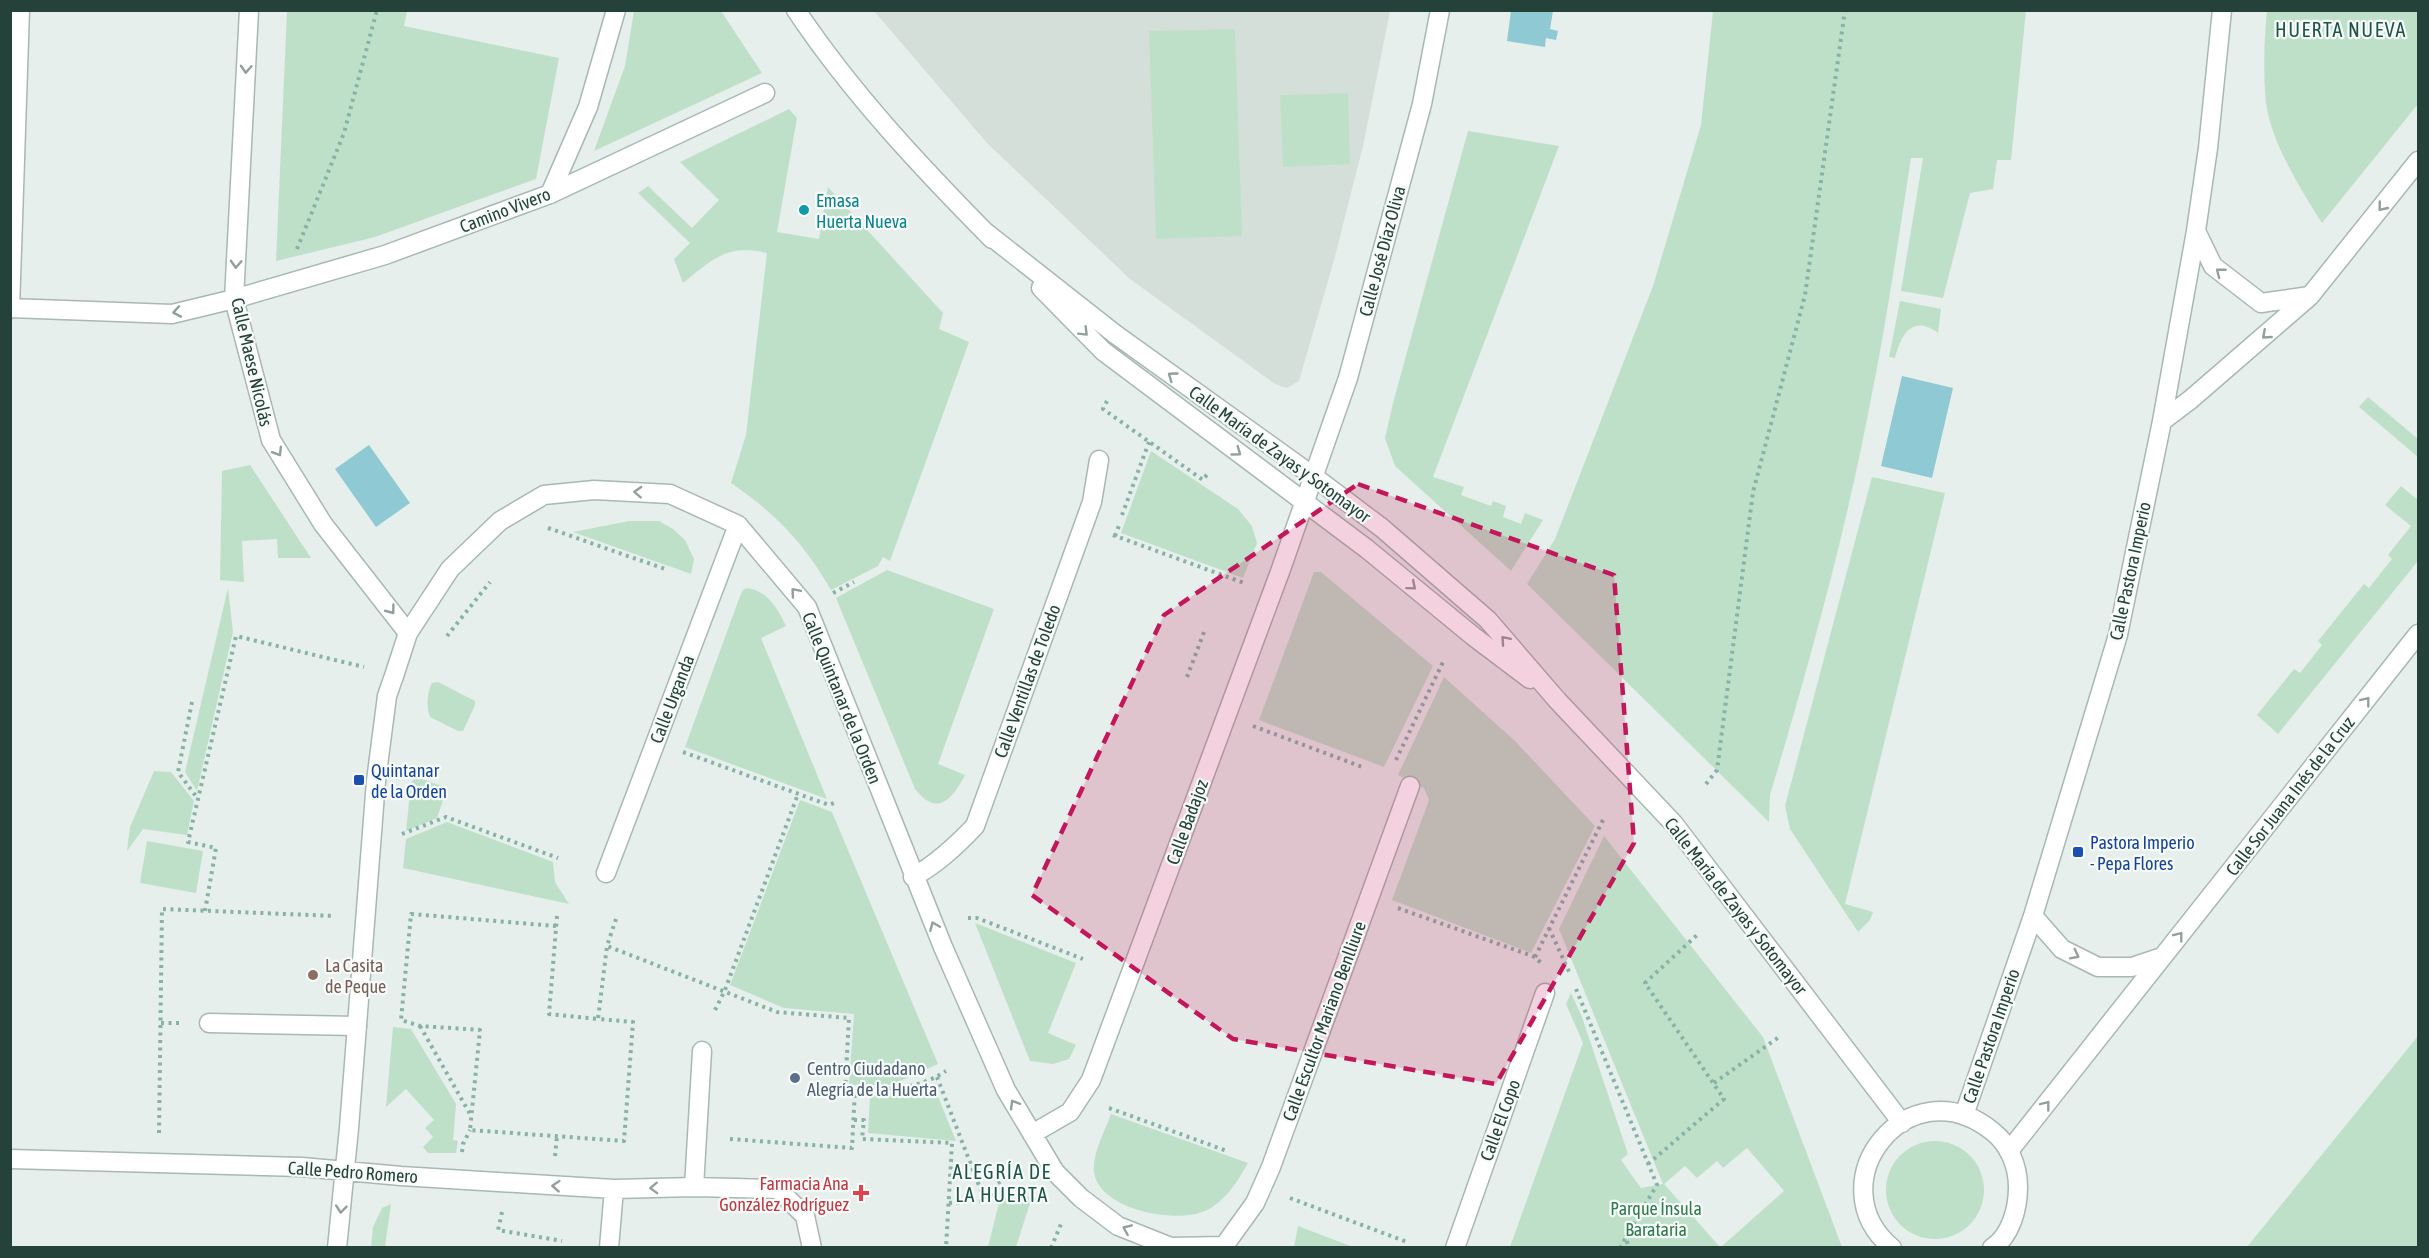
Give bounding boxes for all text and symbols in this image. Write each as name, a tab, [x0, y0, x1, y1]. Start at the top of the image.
district label: HUERTA NUEVA	[2275, 18, 2407, 41]
one-way arrow	[240, 64, 253, 73]
street label: Camino Vivero	[457, 183, 553, 237]
street label: Calle José Díaz Oliva	[1354, 183, 1410, 319]
place label: Emasa Huerta Nueva	[816, 190, 907, 232]
one-way arrow	[2378, 200, 2389, 211]
marker: Emasa Huerta Nueva	[797, 203, 811, 217]
one-way arrow	[229, 259, 242, 268]
one-way arrow	[2216, 268, 2227, 279]
street label: Calle Maese Nicolás	[227, 296, 277, 428]
one-way arrow	[172, 305, 182, 318]
one-way arrow	[1077, 324, 1088, 335]
one-way arrow	[2262, 328, 2273, 339]
one-way arrow	[1167, 372, 1178, 383]
street label: Calle María de Zayas y Sotomayor	[1185, 381, 1375, 527]
one-way arrow	[1231, 445, 1242, 456]
one-way arrow	[270, 446, 282, 456]
one-way arrow	[633, 486, 642, 499]
street label: Calle Pastora Imperio	[2105, 500, 2155, 642]
one-way arrow	[1405, 579, 1416, 590]
one-way arrow	[791, 588, 802, 599]
street label: Calle Ventillas de Toledo	[989, 601, 1065, 761]
one-way arrow	[384, 603, 395, 614]
street label: Calle Quintanar de la Orden	[798, 609, 886, 787]
one-way arrow	[1501, 636, 1512, 647]
street label: Calle Urganda	[645, 652, 699, 746]
one-way arrow	[2358, 696, 2369, 707]
street label: Calle Sor Juana Inés de la Cruz	[2221, 712, 2359, 880]
place label: Quintanar de la Orden	[371, 760, 447, 802]
marker: Quintanar de la Orden	[352, 773, 366, 787]
street label: Calle Badajoz	[1162, 776, 1212, 867]
street label: Calle María de Zayas y Sotomayor	[1660, 813, 1812, 999]
place label: Pastora Imperio - Pepa Flores	[2090, 832, 2195, 874]
marker: Pastora Imperio - Pepa Flores	[2071, 845, 2085, 859]
street label: Calle Escultor Mariano Benlliure	[1278, 918, 1370, 1124]
one-way arrow	[929, 922, 941, 933]
one-way arrow	[2172, 931, 2183, 942]
one-way arrow	[2069, 948, 2080, 959]
place label: La Casita de Peque	[325, 955, 386, 997]
street label: Calle Pastora Imperio	[1958, 966, 2024, 1106]
marker: La Casita de Peque	[306, 968, 320, 982]
place label: Centro Ciudadano Alegría de la Huerta	[807, 1058, 937, 1100]
marker: Centro Ciudadano Alegría de la Huerta	[788, 1071, 802, 1085]
street label: Calle El Copo	[1476, 1077, 1524, 1163]
one-way arrow	[1010, 1100, 1022, 1110]
one-way arrow	[2038, 1101, 2049, 1112]
street label: Calle Pedro Romero	[287, 1157, 419, 1187]
district label: ALEGRÍA DE LA HUERTA	[952, 1160, 1052, 1206]
place label: Farmacia Ana González Rodríguez	[719, 1173, 850, 1215]
one-way arrow	[551, 1179, 560, 1192]
one-way arrow	[650, 1182, 659, 1194]
marker: Farmacia Ana González Rodríguez	[854, 1186, 868, 1200]
park label: Parque Ínsula Barataria	[1610, 1198, 1702, 1240]
one-way arrow	[335, 1205, 348, 1214]
one-way arrow	[1123, 1224, 1134, 1236]

